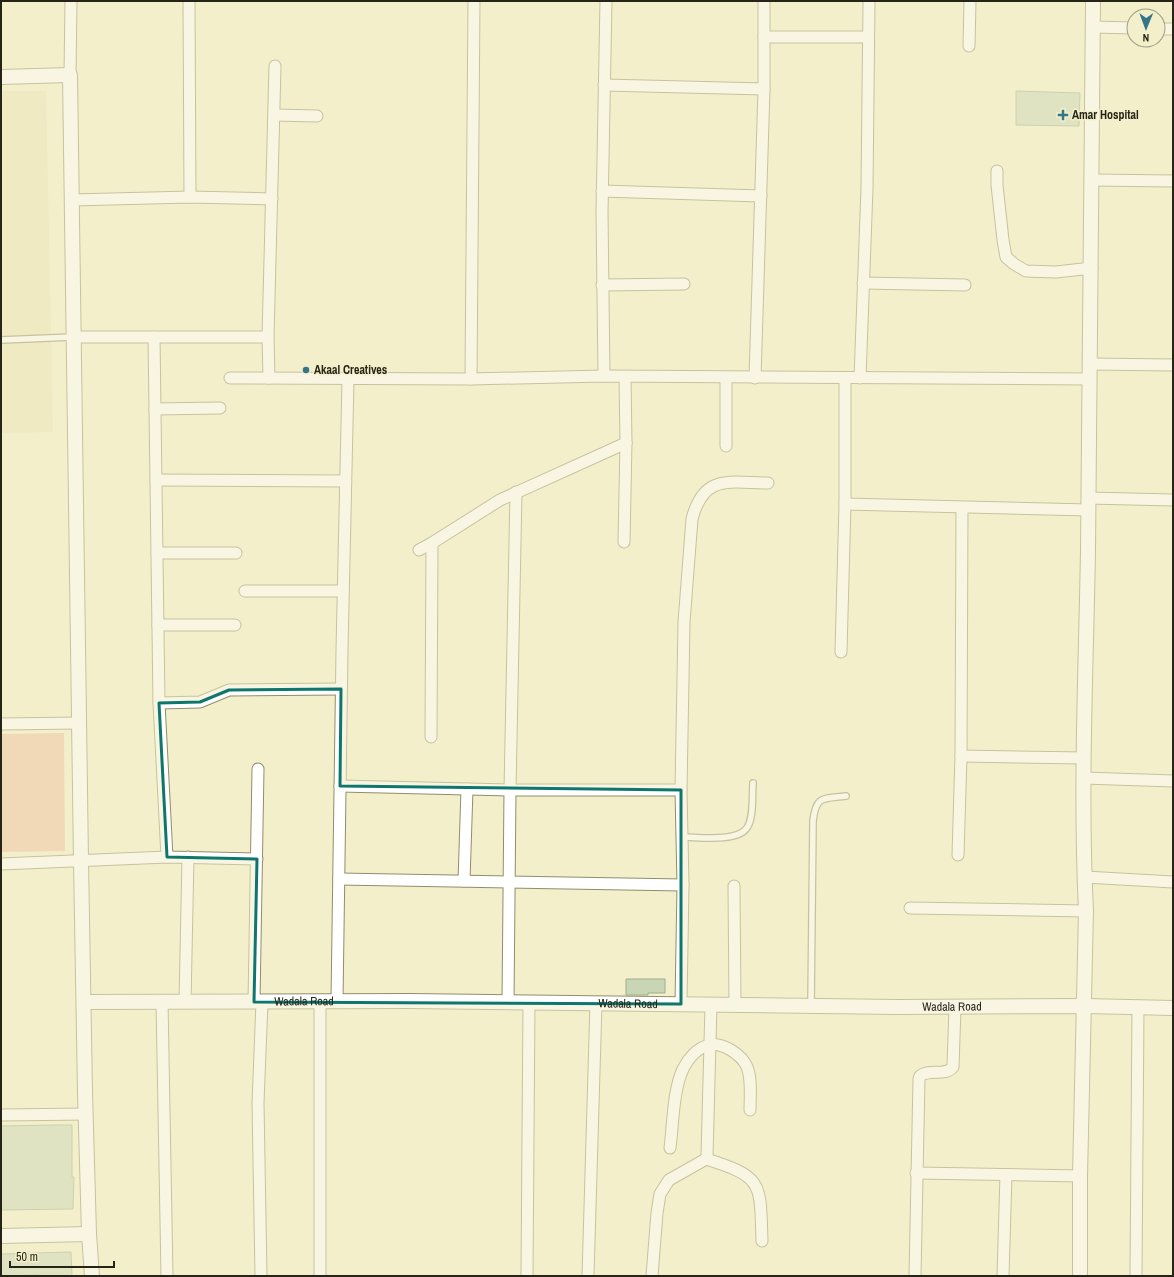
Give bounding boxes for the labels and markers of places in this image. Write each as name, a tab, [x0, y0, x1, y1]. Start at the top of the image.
place label: Amar Hospital	[1072, 107, 1139, 123]
marker: Amar Hospital	[1057, 109, 1069, 121]
place label: Akaal Creatives	[314, 362, 388, 378]
marker: Akaal Creatives	[301, 365, 311, 375]

